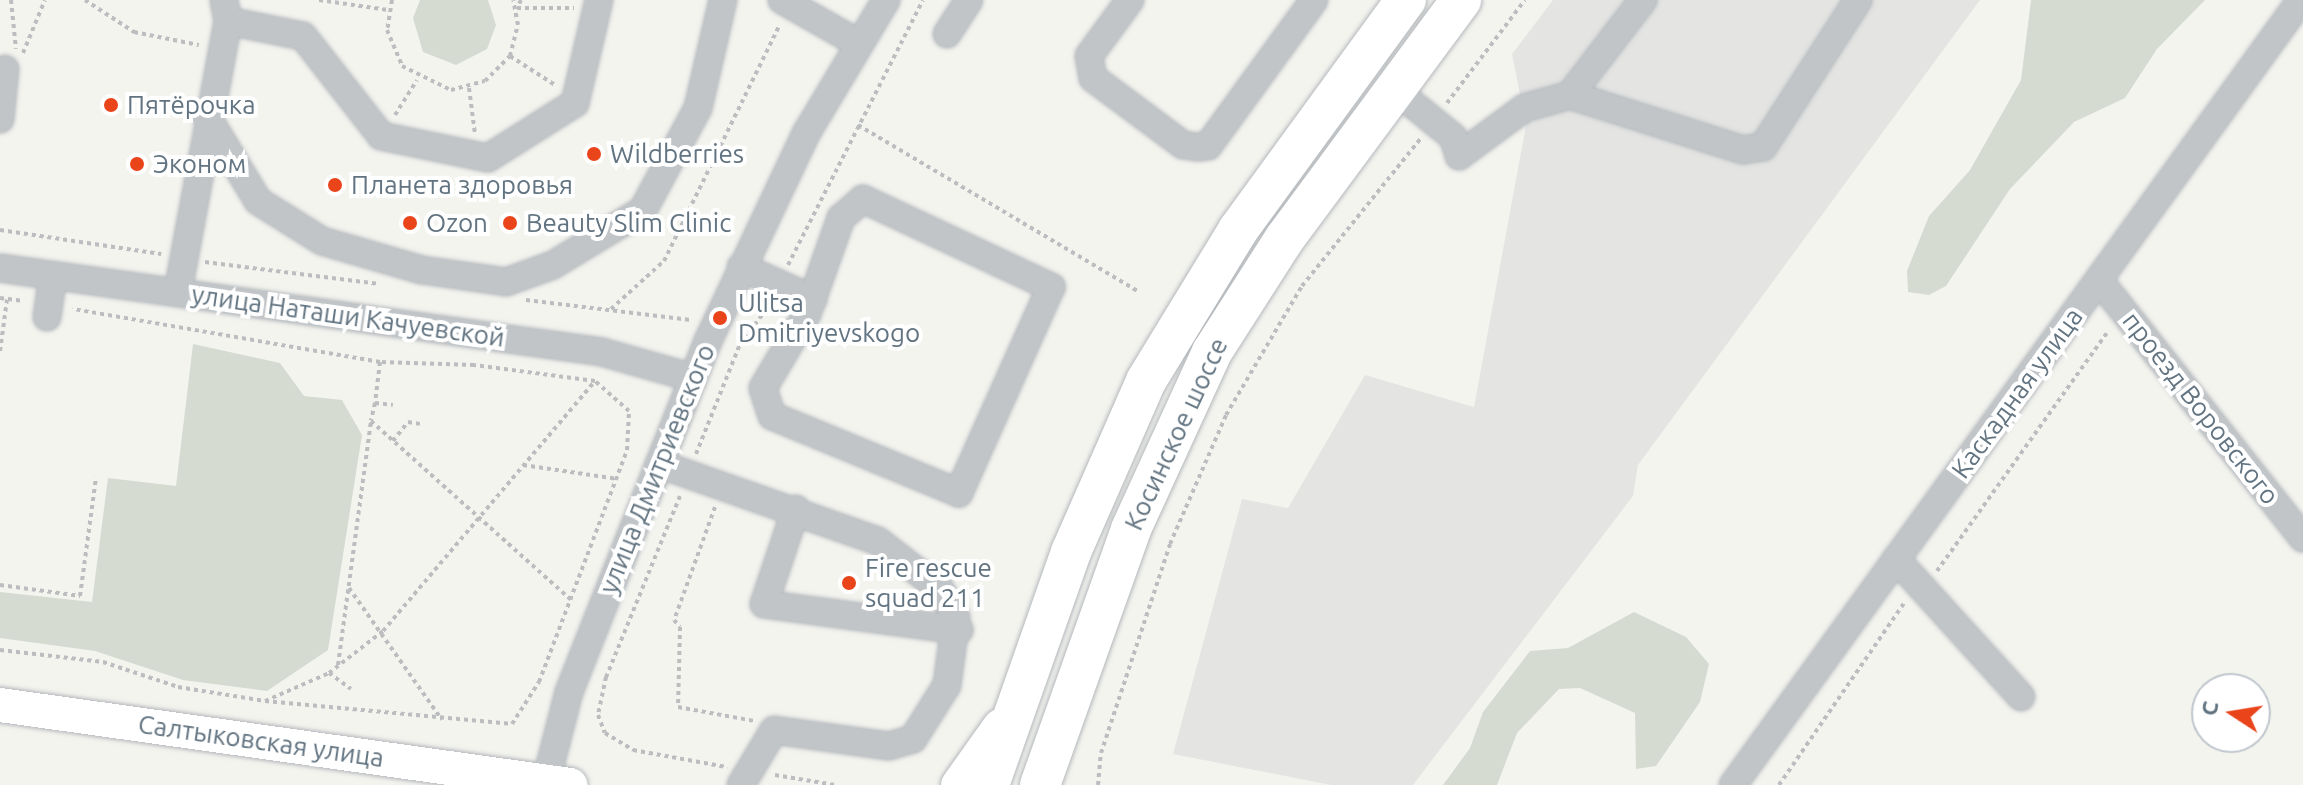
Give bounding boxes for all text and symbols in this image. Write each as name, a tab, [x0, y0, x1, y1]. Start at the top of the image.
place label: Пятёрочка	[127, 89, 256, 121]
marker: Пятёрочка	[102, 96, 120, 114]
place label: Wildberries	[610, 138, 744, 170]
marker: Wildberries	[585, 145, 603, 163]
place label: Эконом	[153, 148, 246, 180]
marker: Эконом	[128, 155, 146, 173]
place label: Планета здоровья	[351, 169, 573, 201]
marker: Планета здоровья	[326, 176, 344, 194]
place label: Ozon	[426, 207, 488, 239]
place label: Beauty Slim Clinic	[526, 207, 731, 239]
marker: Ozon	[401, 214, 419, 232]
marker: Beauty Slim Clinic	[501, 214, 519, 232]
street label: улица Наташи Качуевской	[190, 279, 506, 353]
place label: Ulitsa Dmitriyevskogo	[738, 287, 920, 348]
street label: Каскадная улица	[1945, 302, 2089, 484]
street label: проезд Воровского	[2116, 306, 2286, 510]
marker: Ulitsa Dmitriyevskogo	[709, 307, 731, 329]
street label: Косинское шоссе	[1118, 333, 1234, 535]
street label: улица Дмитриевского	[593, 340, 721, 598]
place label: Fire rescue squad 211	[865, 552, 992, 614]
marker: Fire rescue squad 211	[840, 574, 858, 592]
north arrow	[2191, 673, 2271, 753]
text: С	[2195, 699, 2223, 718]
street label: Салтыковская улица	[136, 708, 386, 774]

